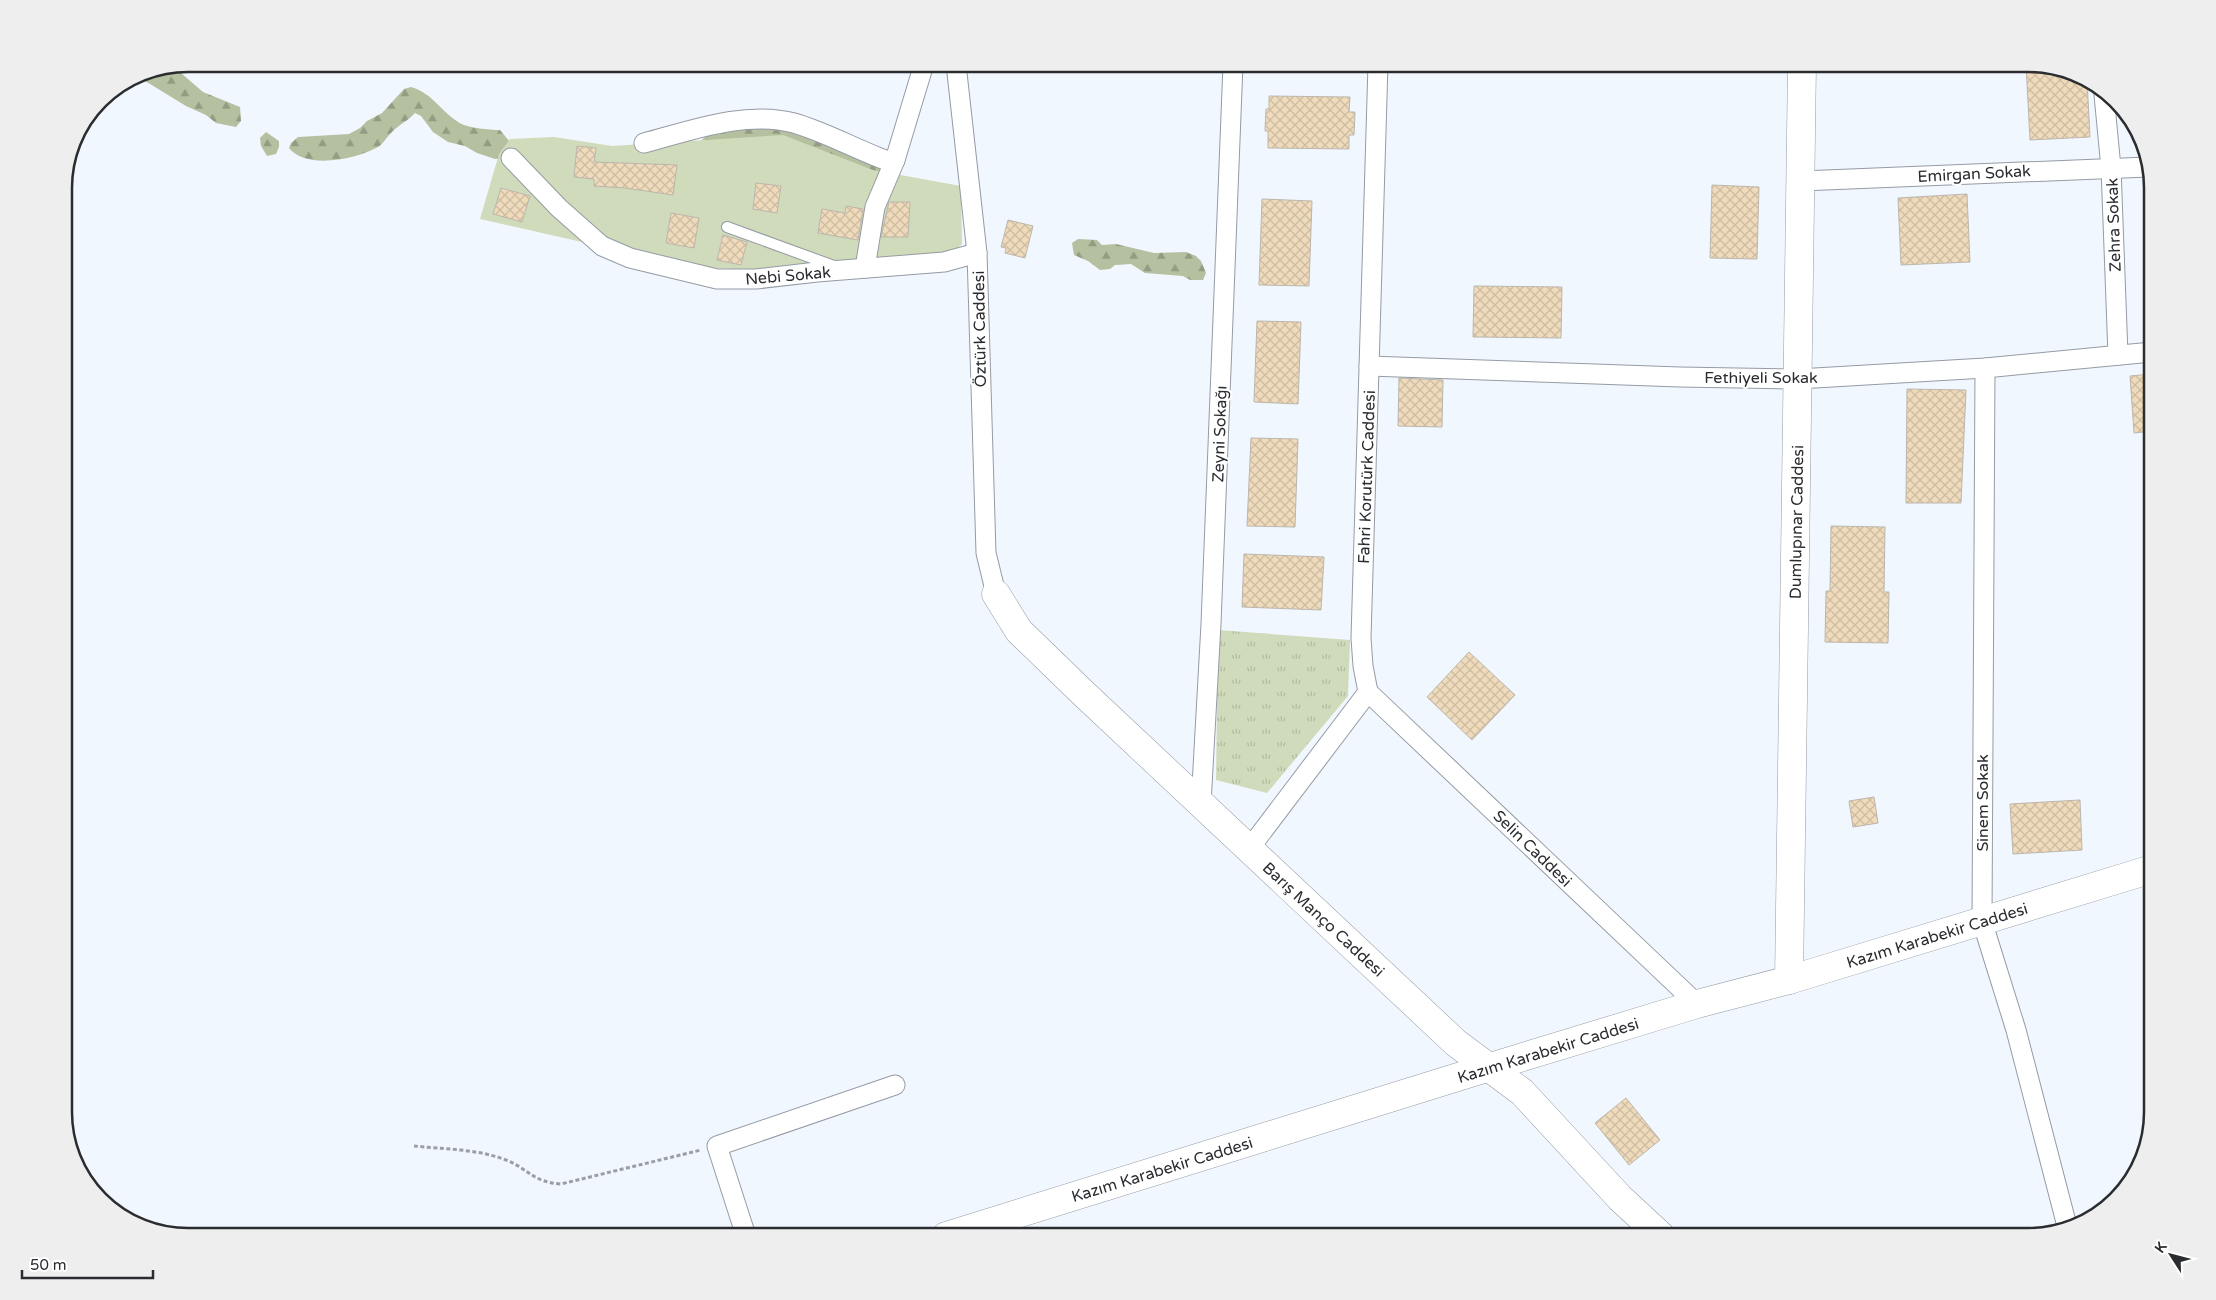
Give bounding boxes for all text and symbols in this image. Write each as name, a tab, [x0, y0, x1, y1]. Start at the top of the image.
street label: Emirgan Sokak	[1917, 161, 2032, 187]
street label: Zehra Sokak	[2102, 177, 2126, 272]
street label: Nebi Sokak	[744, 262, 832, 290]
street label: Öztürk Caddesi	[969, 270, 991, 388]
street label: Fethiyeli Sokak	[1704, 368, 1818, 388]
street label: Zeyni Sokağı	[1208, 385, 1232, 483]
street label: Fahri Korutürk Caddesi	[1354, 390, 1380, 564]
street label: Dumlupınar Caddesi	[1786, 445, 1808, 599]
street label: Sinem Sokak	[1973, 754, 1993, 852]
street label: Selin Caddesi	[1489, 806, 1576, 891]
street label: Barış Manço Caddesi	[1258, 858, 1389, 981]
street label: Kazım Karabekir Caddesi	[1844, 899, 2030, 973]
street label: Kazım Karabekir Caddesi	[1455, 1014, 1641, 1088]
street label: Kazım Karabekir Caddesi	[1069, 1133, 1255, 1207]
north arrow	[2146, 1230, 2196, 1280]
text: K	[2151, 1238, 2171, 1256]
scale bar	[22, 1248, 154, 1280]
text: 50 m	[30, 1256, 67, 1274]

